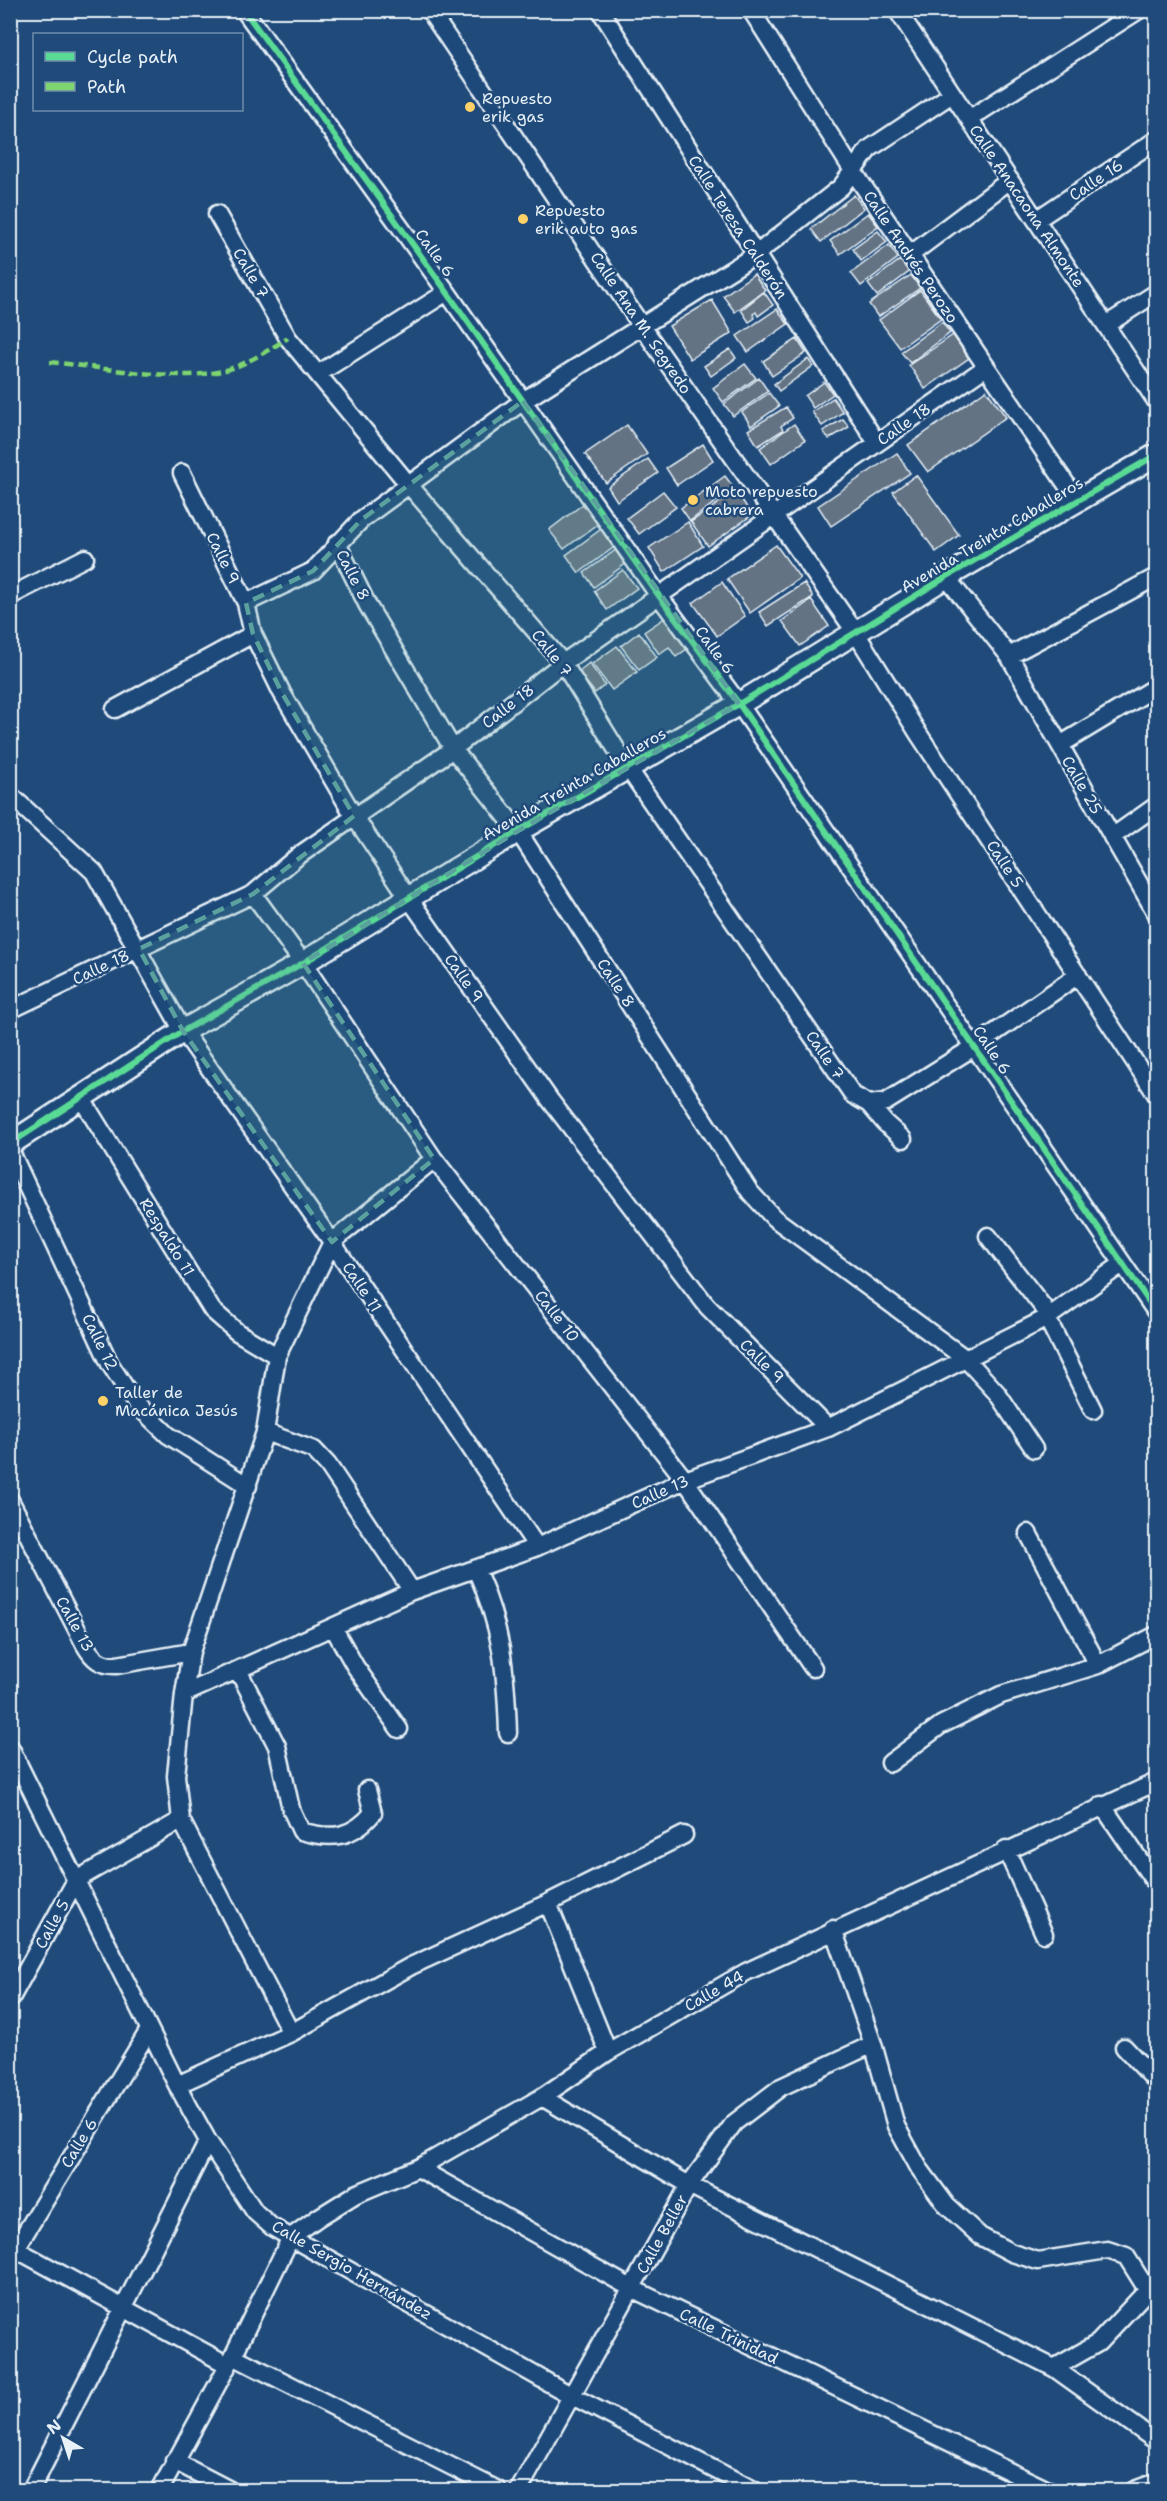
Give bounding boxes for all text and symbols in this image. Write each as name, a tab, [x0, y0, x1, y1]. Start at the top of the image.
legend	[33, 33, 243, 111]
text: Cycle path	[87, 45, 178, 69]
text: Path	[87, 75, 126, 99]
place label: Repuesto erik gas	[482, 88, 552, 127]
marker: Repuesto erik gas	[463, 100, 477, 114]
street label: Calle Anacaona Almonte	[965, 121, 1089, 291]
street label: Calle Teresa Calderón	[684, 151, 793, 303]
street label: Calle 16	[1065, 154, 1127, 206]
street label: Calle Andrés Perozo	[859, 187, 963, 327]
place label: Repuesto erik auto gas	[535, 200, 638, 239]
marker: Repuesto erik auto gas	[516, 212, 530, 226]
street label: Calle 6	[410, 225, 460, 281]
street label: Calle 7	[228, 244, 274, 302]
street label: Calle Ana M. Segredo	[586, 248, 696, 398]
street label: Calle 18	[873, 398, 935, 450]
street label: Avenida Treinta Caballeros	[897, 472, 1087, 598]
place label: Moto repuesto cabrera	[705, 481, 818, 520]
marker: Moto repuesto cabrera	[686, 493, 700, 507]
street label: Calle 9	[202, 529, 244, 587]
street label: Calle 8	[331, 546, 375, 604]
street label: Calle 6	[690, 622, 740, 678]
street label: Calle 7	[527, 625, 577, 681]
street label: Calle 18	[477, 679, 539, 733]
street label: Avenida Treinta Caballeros	[478, 723, 670, 845]
street label: Calle 25	[1057, 752, 1107, 818]
street label: Calle 5	[982, 836, 1028, 892]
street label: Calle 18	[69, 945, 133, 989]
street label: Calle 9	[440, 950, 488, 1006]
street label: Calle 8	[592, 954, 640, 1012]
street label: Calle 6	[968, 1021, 1016, 1079]
street label: Calle 7	[801, 1026, 849, 1084]
street label: Respaldo 11	[135, 1194, 199, 1280]
street label: Calle 11	[338, 1258, 386, 1316]
street label: Calle 10	[530, 1286, 584, 1346]
street label: Calle 12	[77, 1310, 123, 1374]
street label: Calle 9	[735, 1334, 789, 1388]
place label: Taller de Macánica Jesús	[115, 1382, 238, 1421]
marker: Taller de Macánica Jesús	[96, 1394, 110, 1408]
street label: Calle 13	[628, 1470, 692, 1514]
street label: Calle 13	[51, 1592, 99, 1656]
street label: Calle 5	[30, 1896, 74, 1952]
street label: Calle 44	[680, 1966, 748, 2016]
street label: Calle 6	[56, 2114, 102, 2172]
street label: Calle Beller	[632, 2191, 692, 2277]
street label: Calle Sergio Hernández	[268, 2215, 436, 2325]
street label: Calle Trinidad	[676, 2303, 782, 2369]
north arrow	[33, 2408, 93, 2468]
text: N	[42, 2415, 65, 2439]

